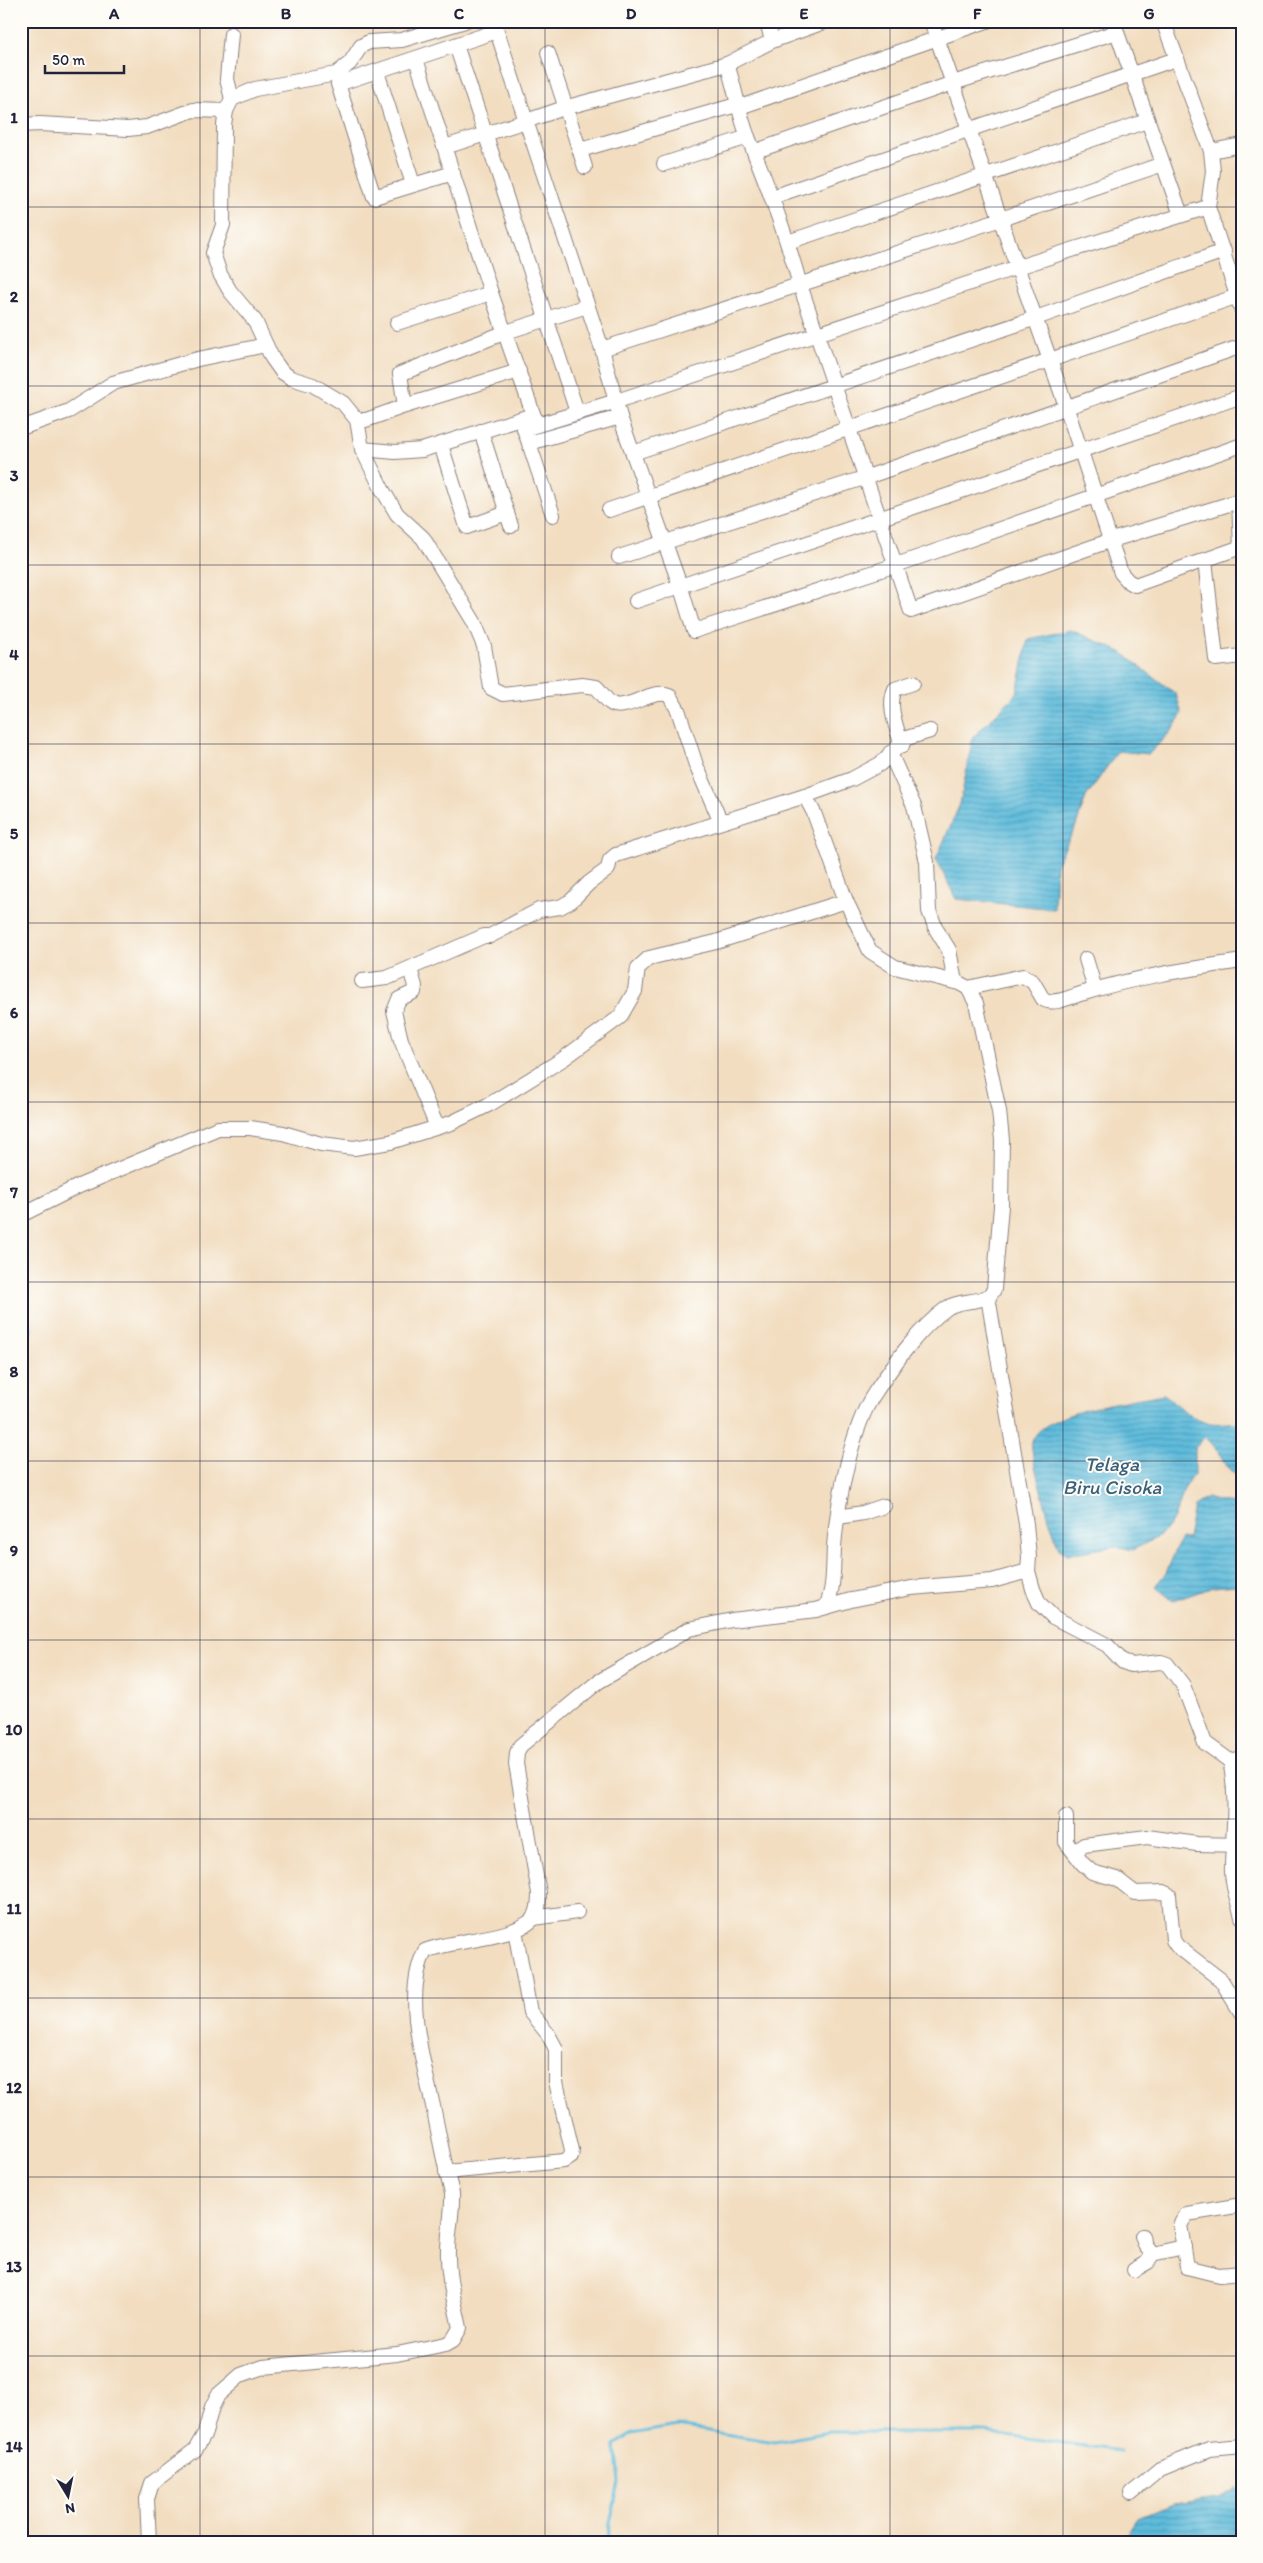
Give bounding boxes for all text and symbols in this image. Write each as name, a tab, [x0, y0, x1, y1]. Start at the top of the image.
text: A	[108, 4, 120, 23]
text: B	[281, 4, 292, 23]
text: C	[454, 4, 465, 23]
text: D	[626, 4, 637, 23]
text: E	[800, 4, 809, 23]
text: F	[973, 4, 982, 23]
text: G	[1143, 4, 1155, 23]
scale bar	[45, 42, 124, 74]
text: 50 m	[52, 51, 85, 69]
text: 1	[10, 108, 18, 127]
text: 2	[10, 287, 19, 306]
text: 3	[10, 466, 19, 485]
text: 4	[9, 645, 19, 664]
text: 5	[10, 824, 19, 843]
text: 6	[10, 1003, 19, 1022]
text: 7	[9, 1183, 18, 1202]
text: 8	[10, 1362, 19, 1381]
water label: Telaga Biru Cisoka	[1063, 1452, 1162, 1499]
text: 9	[10, 1541, 18, 1560]
text: 10	[5, 1720, 23, 1739]
text: 11	[7, 1899, 22, 1918]
text: 12	[6, 2078, 23, 2097]
text: 13	[6, 2257, 22, 2276]
text: 14	[5, 2437, 23, 2456]
north arrow	[42, 2470, 92, 2520]
text: N	[64, 2499, 76, 2518]

